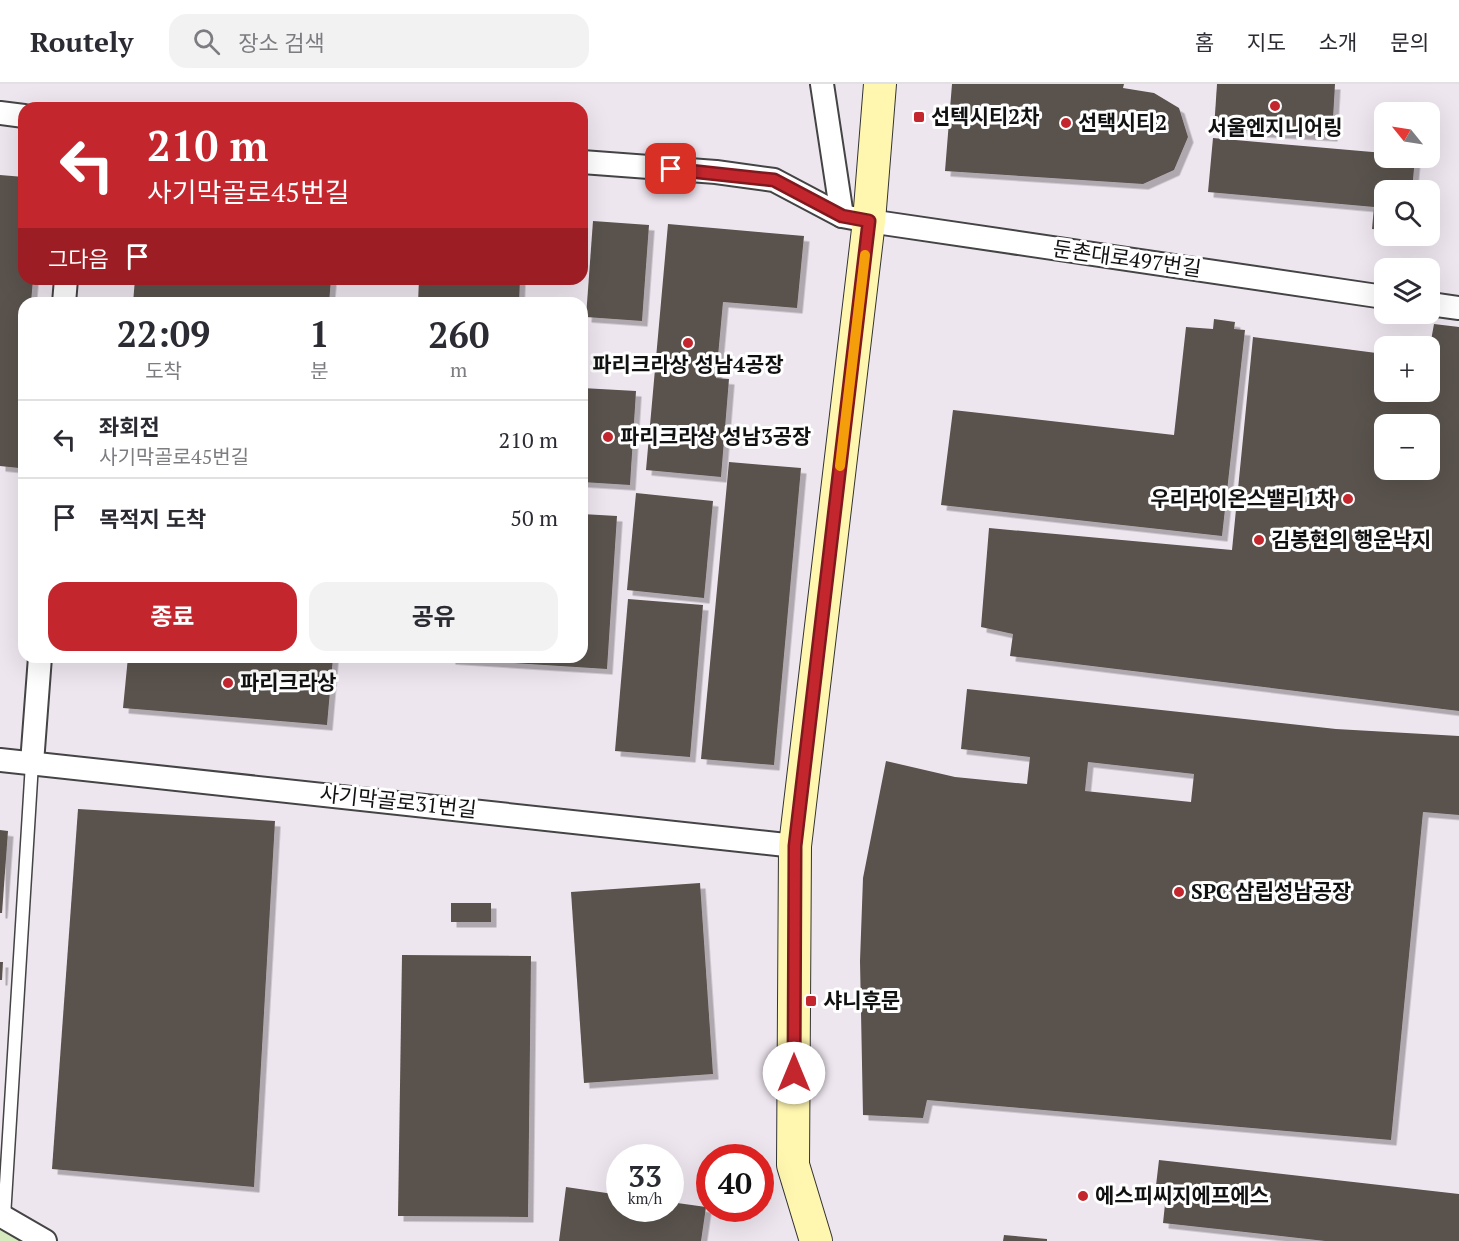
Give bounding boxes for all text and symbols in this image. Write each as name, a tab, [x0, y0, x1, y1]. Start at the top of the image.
search box	[169, 14, 589, 68]
text: Routely	[30, 23, 133, 60]
icon: search	[190, 25, 223, 58]
text: 장소 검색	[238, 28, 325, 57]
text: 홈	[1195, 28, 1214, 56]
text: 지도	[1247, 28, 1286, 56]
text: 소개	[1319, 28, 1357, 56]
text: 문의	[1390, 28, 1429, 56]
marker: 서울엔지니어링	[1268, 99, 1282, 113]
place label: 선텍시티2차	[931, 102, 1039, 130]
north arrow	[1374, 102, 1440, 168]
map controls	[1374, 102, 1440, 480]
place label: 선택시티2	[1078, 108, 1167, 136]
marker: 선텍시티2차	[912, 110, 926, 124]
place label: 서울엔지니어링	[1207, 113, 1343, 141]
marker: 선택시티2	[1059, 116, 1073, 130]
text: 210 m	[147, 117, 268, 173]
icon: left	[48, 126, 126, 204]
pin	[645, 143, 696, 194]
icon: arrive	[654, 152, 687, 185]
text: 사기막골로45번길	[147, 174, 350, 210]
button: search	[1374, 180, 1440, 246]
street label: 둔촌대로497번길	[1051, 234, 1203, 282]
icon: arrive	[121, 240, 154, 273]
text: 그다음	[48, 244, 109, 273]
button: layers	[1374, 258, 1440, 324]
text: 22:09	[117, 310, 210, 357]
text: 1	[309, 310, 330, 357]
text: 260	[428, 311, 489, 358]
marker: 파리크라상 성남4공장	[681, 336, 695, 350]
button: +	[1374, 336, 1440, 402]
place label: 파리크라상 성남4공장	[592, 350, 784, 378]
text: m	[450, 356, 467, 383]
text: 도착	[145, 357, 182, 384]
text: 분	[310, 357, 329, 384]
text: 좌회전	[99, 412, 160, 441]
button: −	[1374, 414, 1440, 480]
place label: 파리크라상 성남3공장	[620, 422, 811, 450]
icon: left	[48, 423, 81, 456]
text: 210 m	[498, 425, 558, 454]
marker: 파리크라상 성남3공장	[601, 430, 615, 444]
text: 사기막골로45번길	[99, 443, 249, 470]
place label: 우리라이온스밸리1차	[1150, 484, 1336, 512]
marker: 우리라이온스밸리1차	[1341, 492, 1355, 506]
icon: arrive	[48, 501, 81, 534]
text: 50 m	[510, 503, 558, 532]
text: 목적지 도착	[99, 504, 206, 533]
place label: 김봉현의 행운낙지	[1271, 525, 1431, 553]
marker: 김봉현의 행운낙지	[1252, 533, 1266, 547]
button: 종료	[48, 582, 297, 651]
button: 공유	[309, 582, 558, 651]
place label: 파리크라상	[240, 668, 337, 696]
marker: 파리크라상	[221, 676, 235, 690]
street label: 사기막골로31번길	[318, 779, 478, 823]
place label: SPC 삼립성남공장	[1191, 877, 1351, 905]
marker: SPC 삼립성남공장	[1172, 885, 1186, 899]
place label: 샤니후문	[823, 986, 900, 1014]
marker: 샤니후문	[804, 994, 818, 1008]
position arrow	[762, 1041, 826, 1105]
speed limit sign: 40	[696, 1144, 774, 1222]
text: 33	[628, 1156, 662, 1196]
place label: 에스피씨지에프에스	[1095, 1181, 1269, 1209]
text: km/h	[628, 1188, 662, 1208]
marker: 에스피씨지에프에스	[1076, 1189, 1090, 1203]

